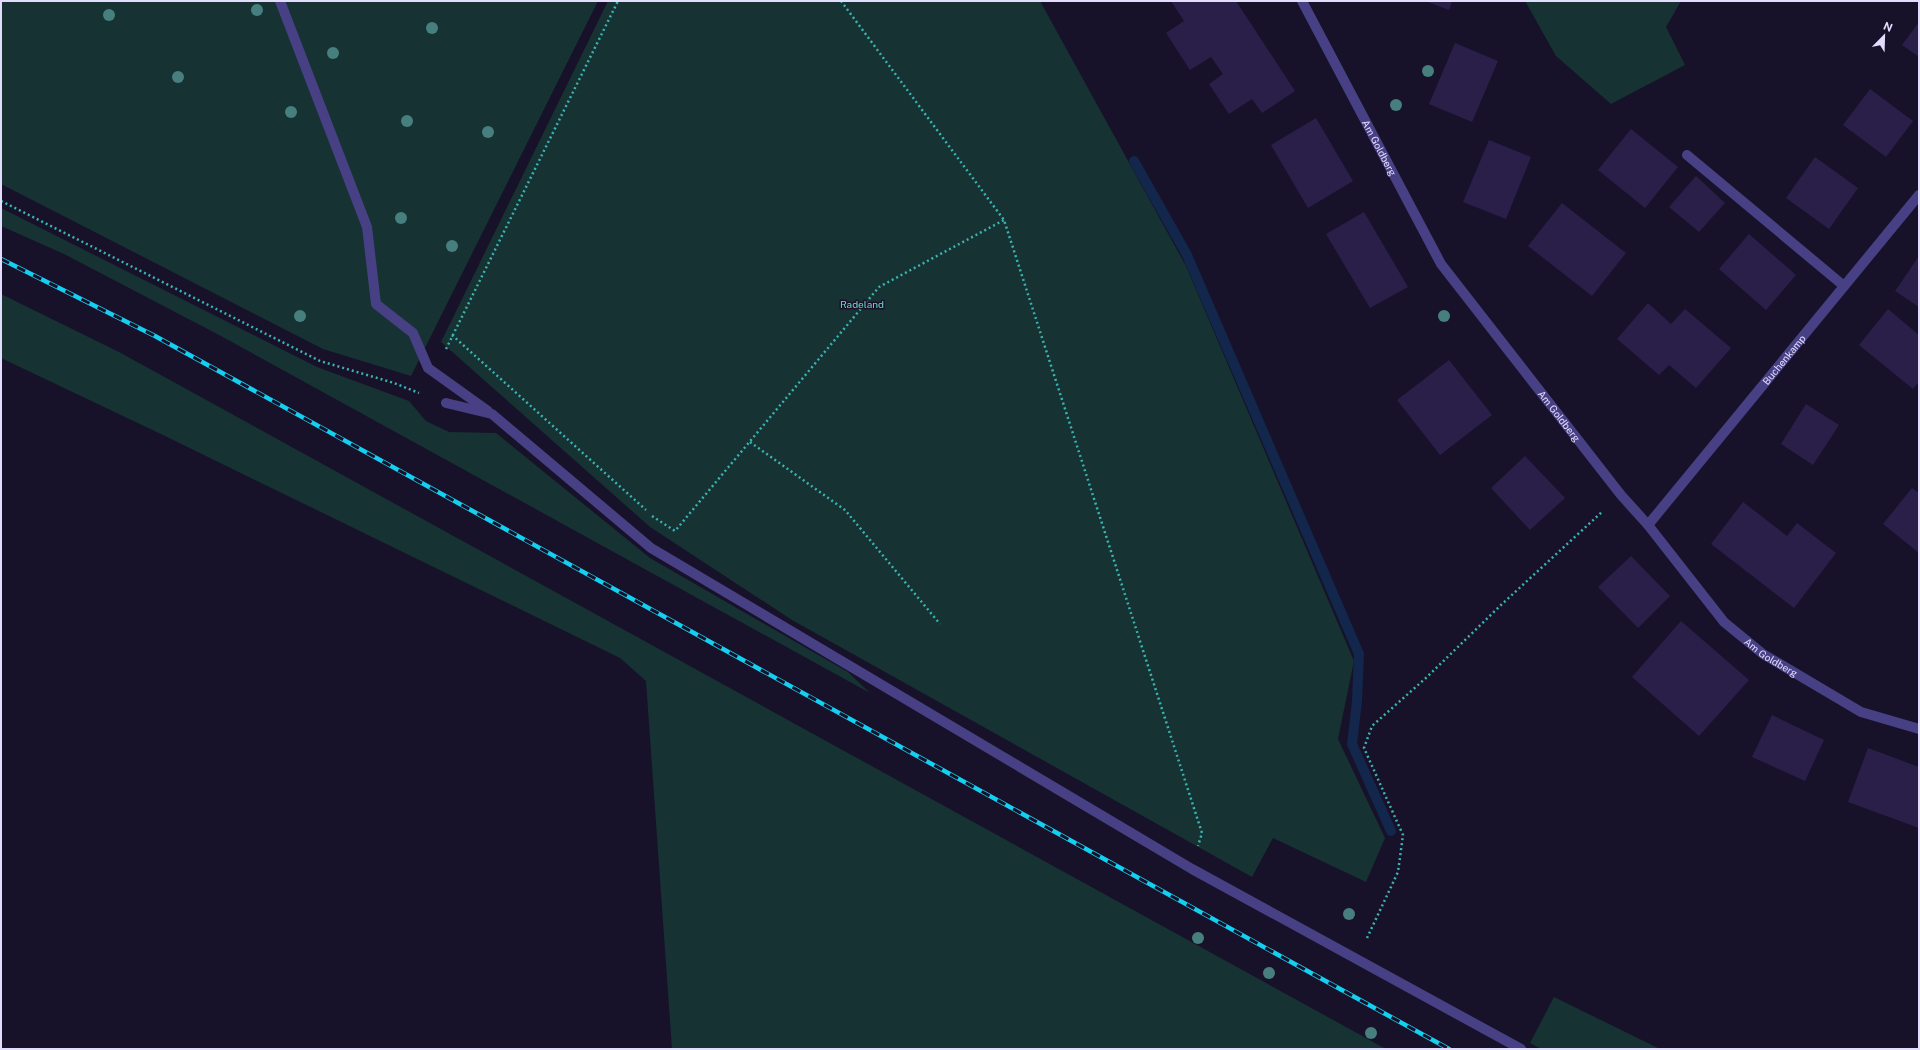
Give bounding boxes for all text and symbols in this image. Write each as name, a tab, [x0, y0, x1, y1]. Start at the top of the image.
north arrow	[1864, 16, 1904, 56]
text: N	[1882, 20, 1894, 34]
street label: Am Goldberg	[1360, 118, 1399, 178]
park label: Radeland	[840, 298, 884, 310]
street label: Buchenkamp	[1760, 332, 1808, 387]
street label: Am Goldberg	[1536, 388, 1583, 444]
street label: Am Goldberg	[1742, 635, 1800, 679]

